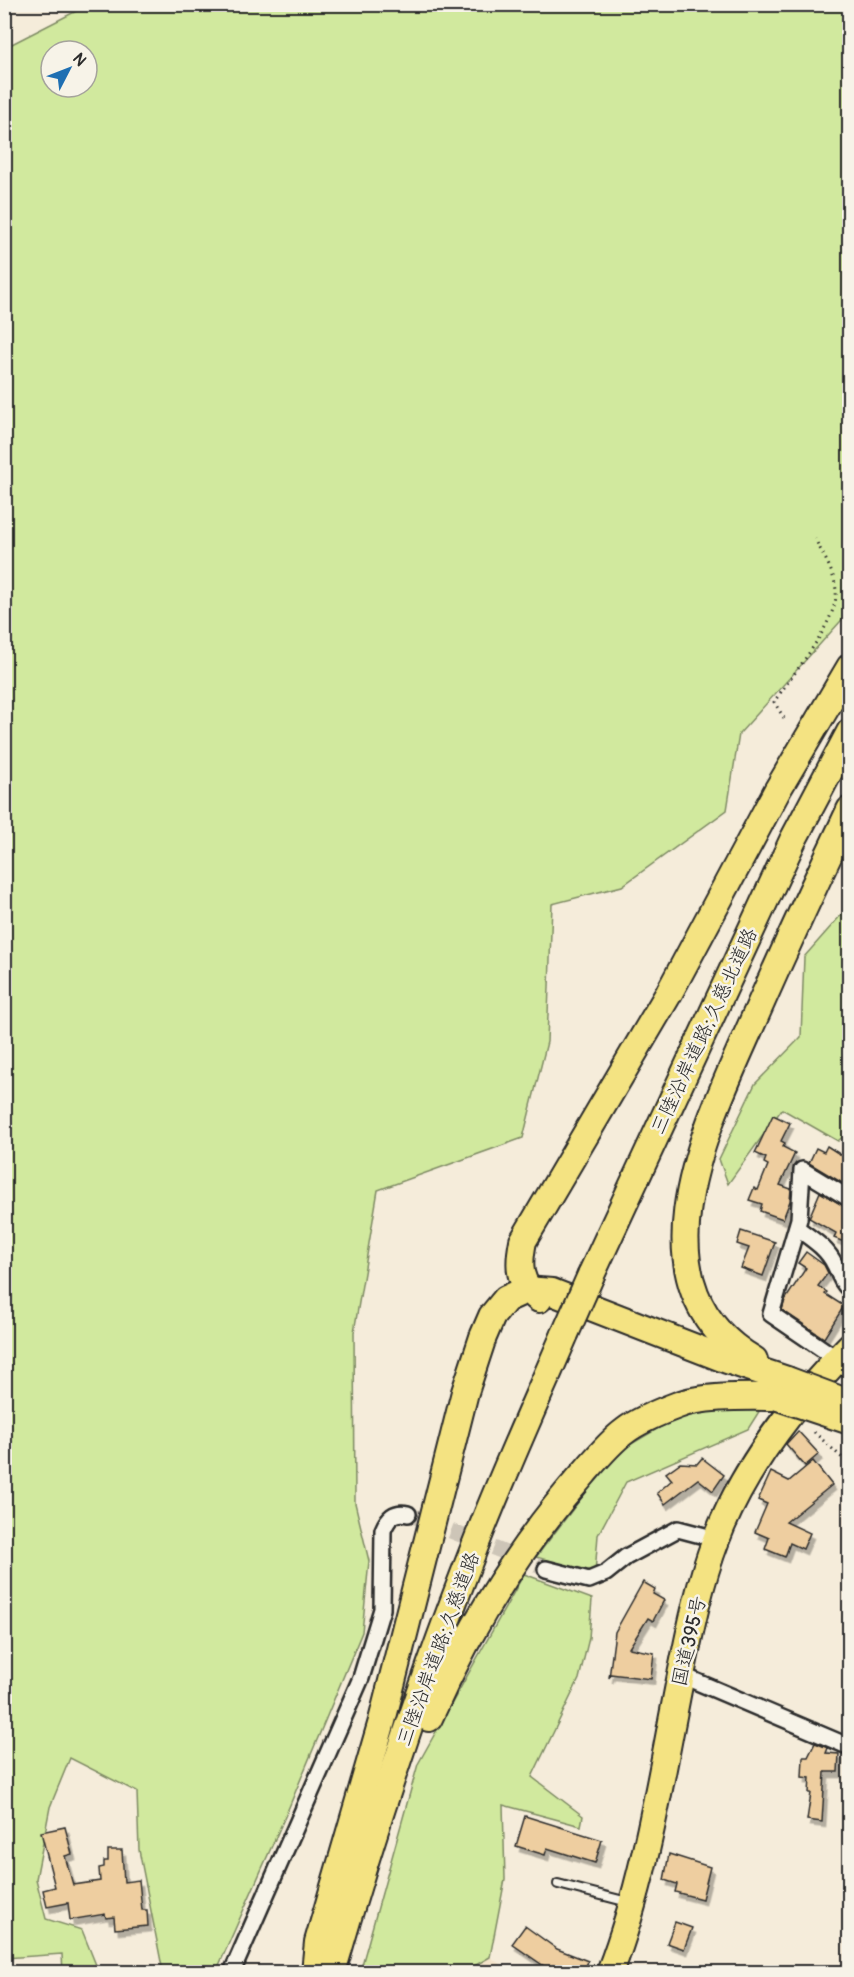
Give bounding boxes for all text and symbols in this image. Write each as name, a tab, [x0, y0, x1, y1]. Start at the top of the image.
north arrow	[39, 39, 99, 99]
text: N	[68, 49, 91, 70]
street label: 三陸沿岸道路;久慈北道路	[645, 924, 763, 1138]
street label: 三陸沿岸道路;久慈道路	[391, 1548, 485, 1750]
street label: 国道395号	[666, 1593, 712, 1689]

